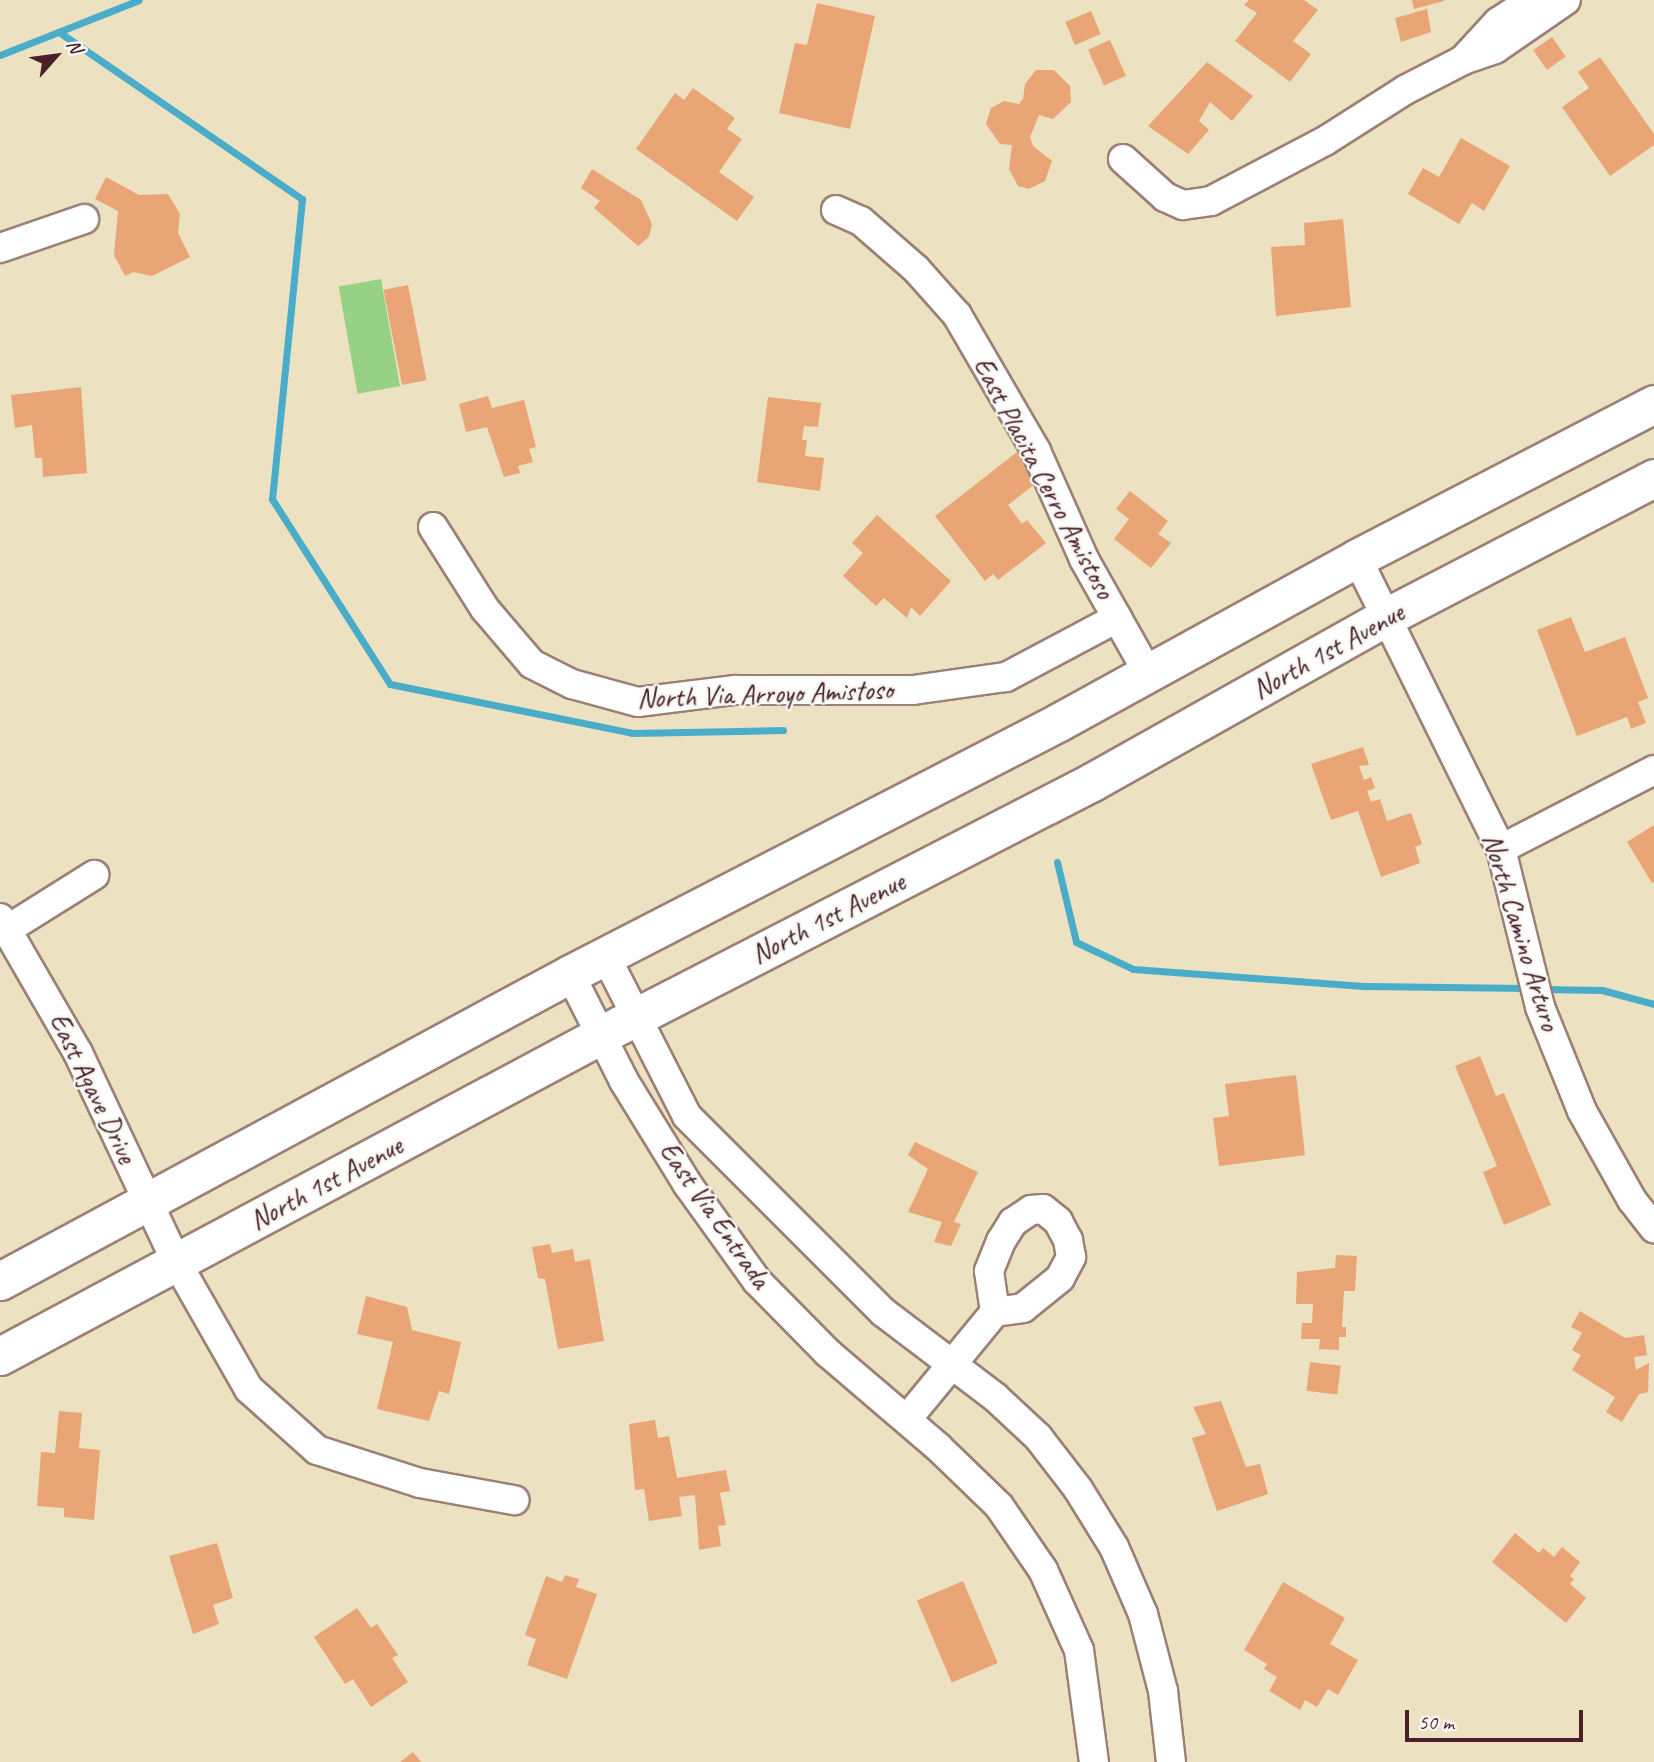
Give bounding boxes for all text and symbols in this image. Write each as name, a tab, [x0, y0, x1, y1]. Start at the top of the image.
north arrow	[21, 21, 91, 91]
text: N	[61, 35, 88, 57]
street label: East Placita Cerro Amistoso	[966, 352, 1122, 604]
street label: North 1st Avenue	[1246, 596, 1410, 706]
street label: North Via Arroyo Amistoso	[637, 673, 893, 715]
street label: North Camino Arturo	[1475, 829, 1567, 1035]
street label: North 1st Avenue	[746, 865, 910, 971]
street label: East Agave Drive	[42, 1007, 144, 1169]
street label: North 1st Avenue	[244, 1129, 408, 1237]
street label: East Via Entrada	[652, 1135, 778, 1295]
scale bar	[1409, 1696, 1588, 1740]
text: 50 m	[1418, 1709, 1454, 1735]

